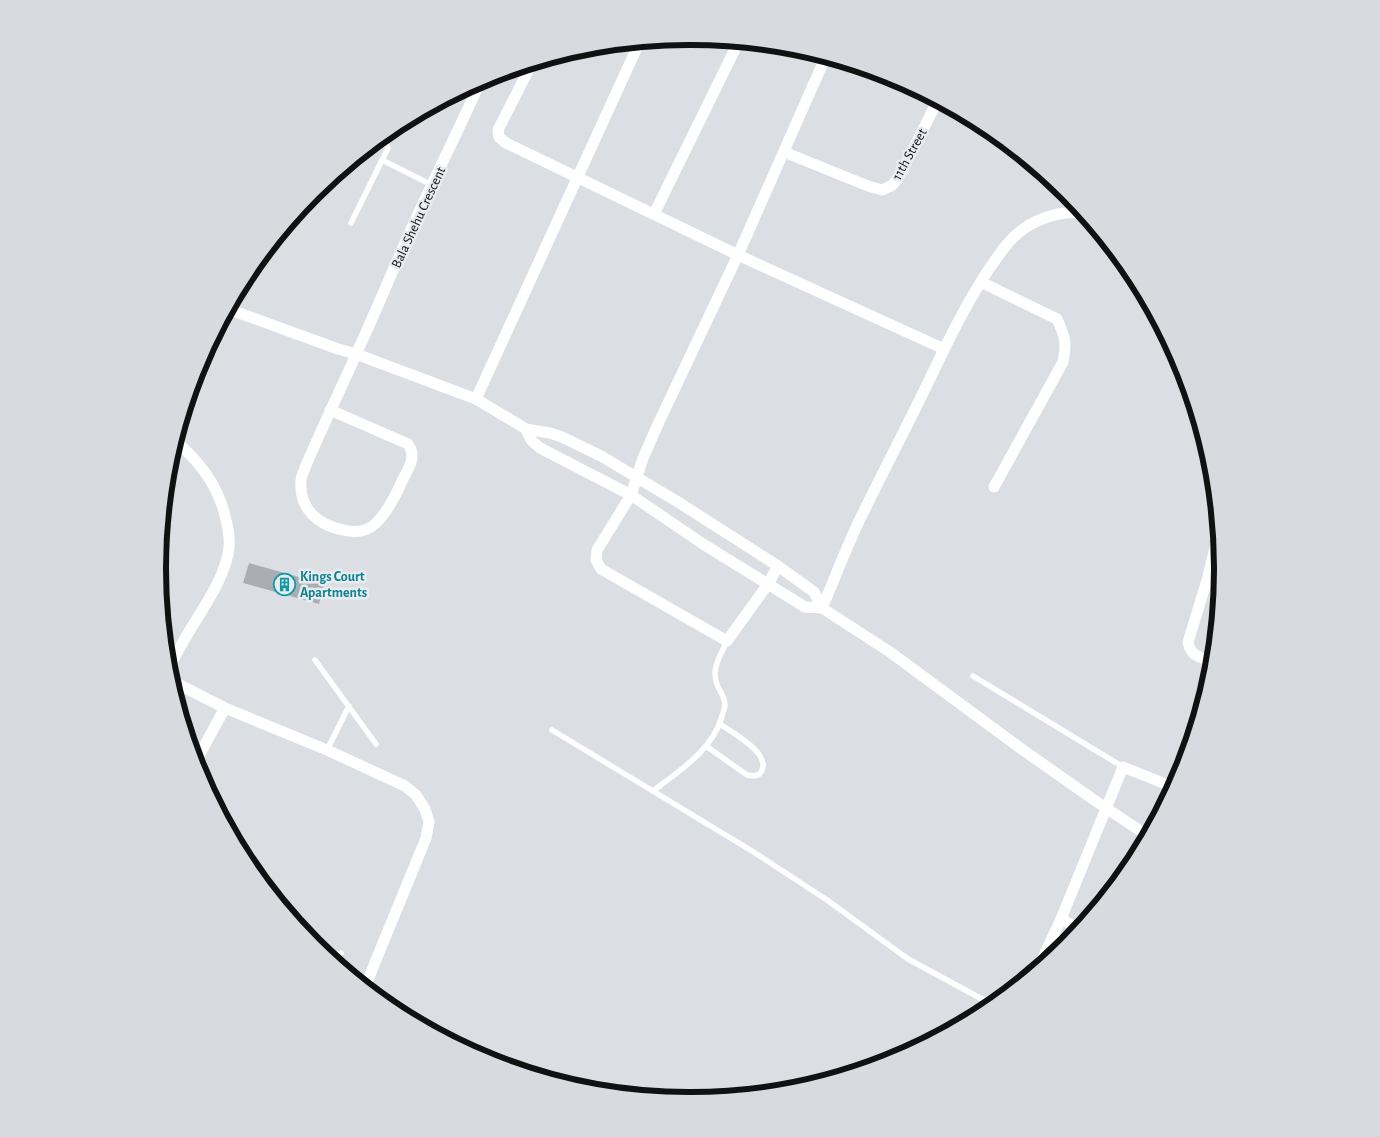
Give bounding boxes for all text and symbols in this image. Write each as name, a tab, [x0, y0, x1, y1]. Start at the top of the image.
street label: 11th Street	[890, 126, 930, 183]
street label: Bala Shehu Crescent	[389, 164, 449, 270]
place label: Kings Court Apartments	[300, 570, 367, 600]
building icon: Kings Court Apartments	[272, 572, 296, 596]

